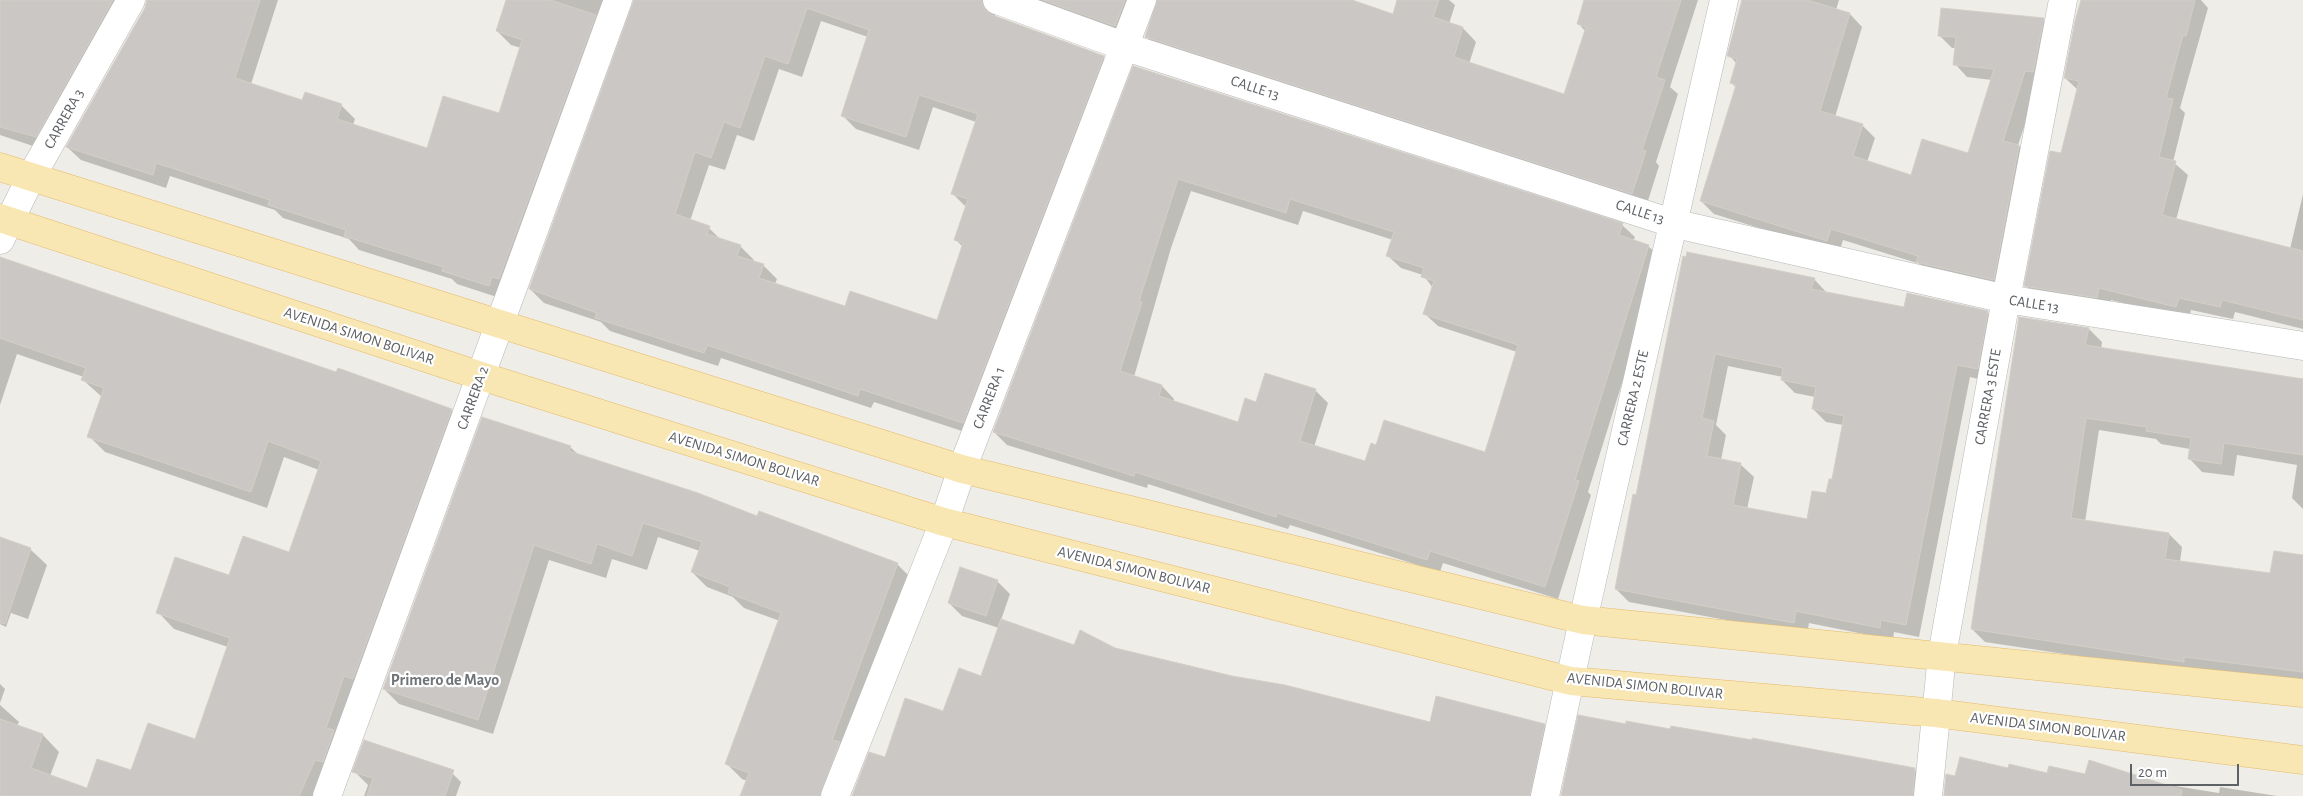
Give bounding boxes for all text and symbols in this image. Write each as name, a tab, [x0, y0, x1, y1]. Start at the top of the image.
street label: CALLE 13	[1228, 72, 1282, 104]
street label: CARRERA 3	[40, 86, 88, 152]
street label: CALLE 13	[1613, 196, 1667, 228]
street label: CALLE 13	[2008, 291, 2060, 317]
street label: AVENIDA SIMON BOLIVAR	[282, 303, 436, 369]
street label: CARRERA 2 ESTE	[1613, 348, 1653, 448]
street label: CARRERA 3 ESTE	[1971, 348, 2005, 446]
street label: CARRERA 2	[453, 364, 493, 432]
street label: CARRERA 1	[969, 364, 1009, 432]
street label: AVENIDA SIMON BOLIVAR	[666, 427, 822, 491]
street label: AVENIDA SIMON BOLIVAR	[1056, 542, 1212, 598]
street label: AVENIDA SIMON BOLIVAR	[1566, 669, 1724, 703]
district label: Primero de Mayo	[391, 670, 499, 690]
street label: AVENIDA SIMON BOLIVAR	[1969, 709, 2127, 745]
scale bar	[2133, 754, 2242, 786]
text: 20 m	[2138, 765, 2167, 780]

